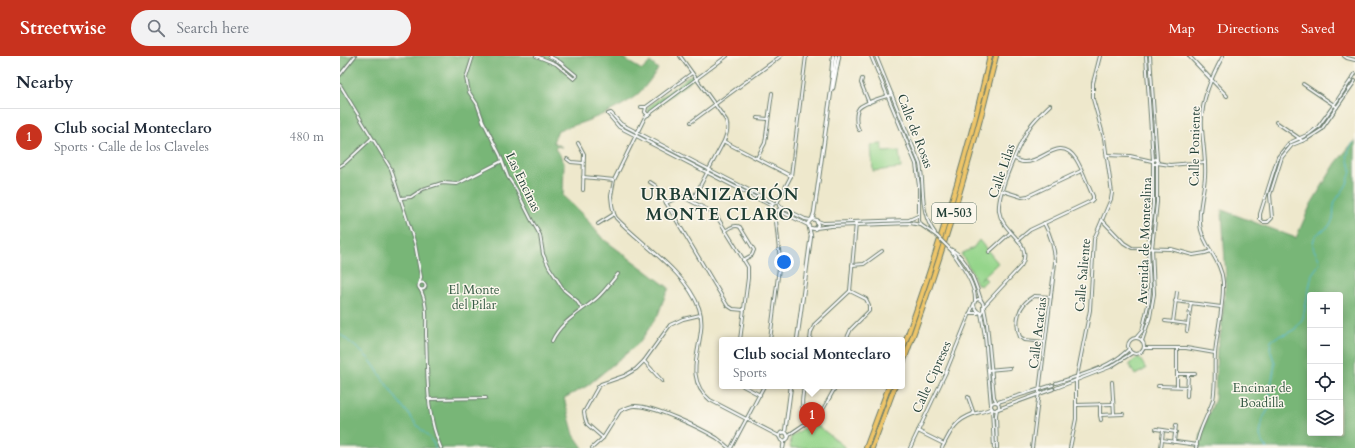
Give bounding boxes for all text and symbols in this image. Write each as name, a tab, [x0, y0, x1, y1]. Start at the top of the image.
search box	[131, 10, 411, 46]
text: Streetwise	[20, 15, 107, 41]
icon: search	[145, 17, 167, 39]
text: Search here	[177, 18, 249, 38]
text: Map	[1169, 19, 1195, 38]
text: Directions	[1217, 19, 1279, 38]
text: Saved	[1301, 19, 1335, 38]
text: Nearby	[16, 71, 73, 94]
street label: Calle de Rosas	[893, 91, 937, 171]
street label: Calle Poniente	[1185, 105, 1205, 186]
text: Club social Monteclaro	[54, 118, 212, 138]
text: 1	[26, 128, 32, 146]
text: 480 m	[290, 128, 324, 146]
text: Sports · Calle de los Claveles	[54, 138, 209, 156]
street label: Calle Lilas	[984, 141, 1020, 201]
street label: Las Encinas	[501, 149, 545, 215]
street label: Avenida de Montealina	[1134, 177, 1156, 305]
district label: URBANIZACIÓN MONTE CLARO	[640, 183, 800, 226]
road number: M-503	[932, 203, 976, 223]
street label: Calle Saliente	[1071, 237, 1095, 313]
your location	[774, 252, 794, 272]
park label: El Monte del Pilar	[448, 281, 500, 314]
map controls	[1307, 292, 1343, 436]
button: +	[1307, 292, 1343, 328]
street label: Calle Acacias	[1025, 296, 1051, 370]
button: −	[1307, 328, 1343, 364]
popup	[719, 337, 905, 389]
street label: Calle Cipreses	[908, 338, 956, 416]
text: Club social Monteclaro	[733, 344, 891, 364]
text: Sports	[733, 364, 767, 382]
button: locate	[1307, 364, 1343, 400]
park label: Encinar de Boadilla	[1232, 379, 1292, 412]
button: layers	[1307, 400, 1343, 436]
pin: 1	[799, 402, 825, 435]

